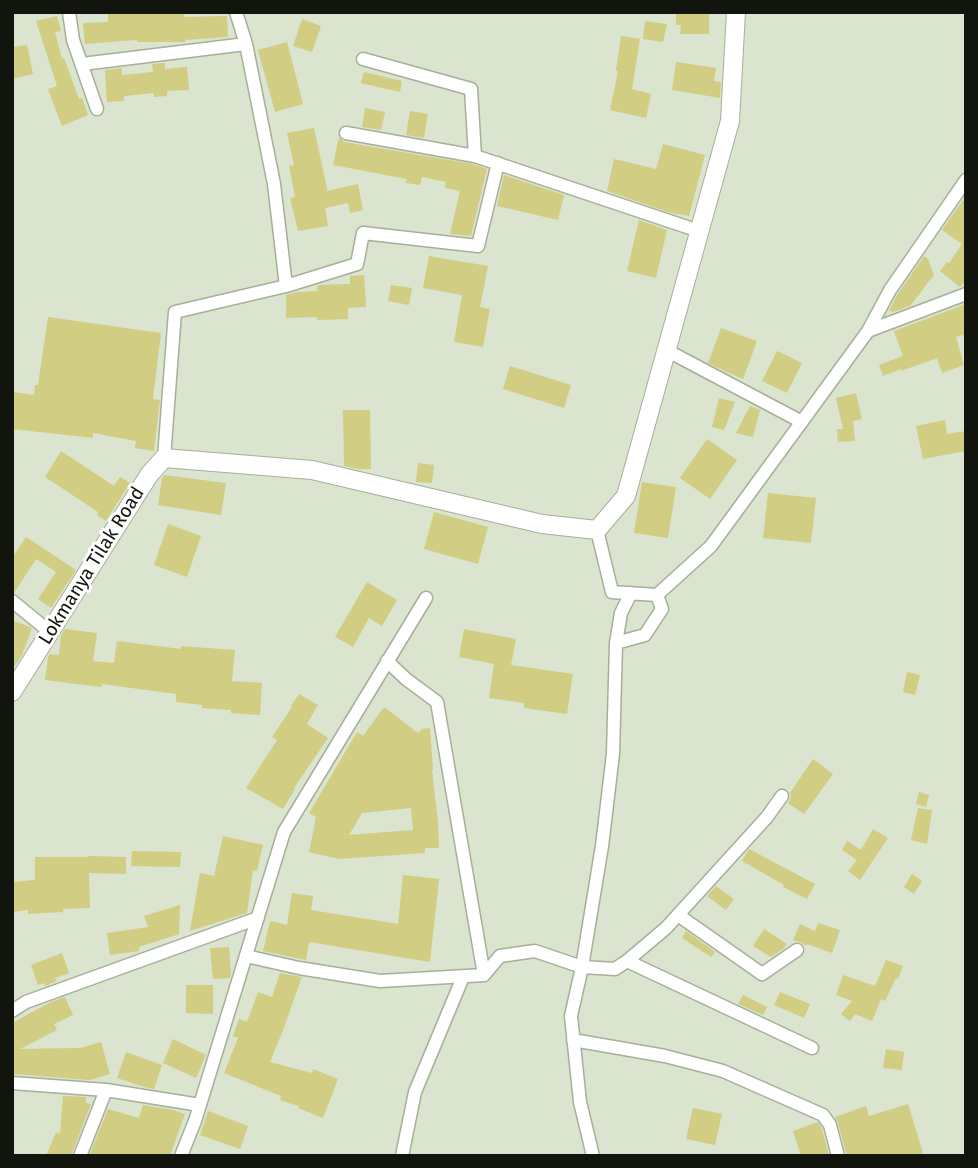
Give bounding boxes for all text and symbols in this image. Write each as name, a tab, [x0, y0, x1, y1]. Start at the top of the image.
street label: Lokmanya Tilak Road	[34, 483, 150, 649]

